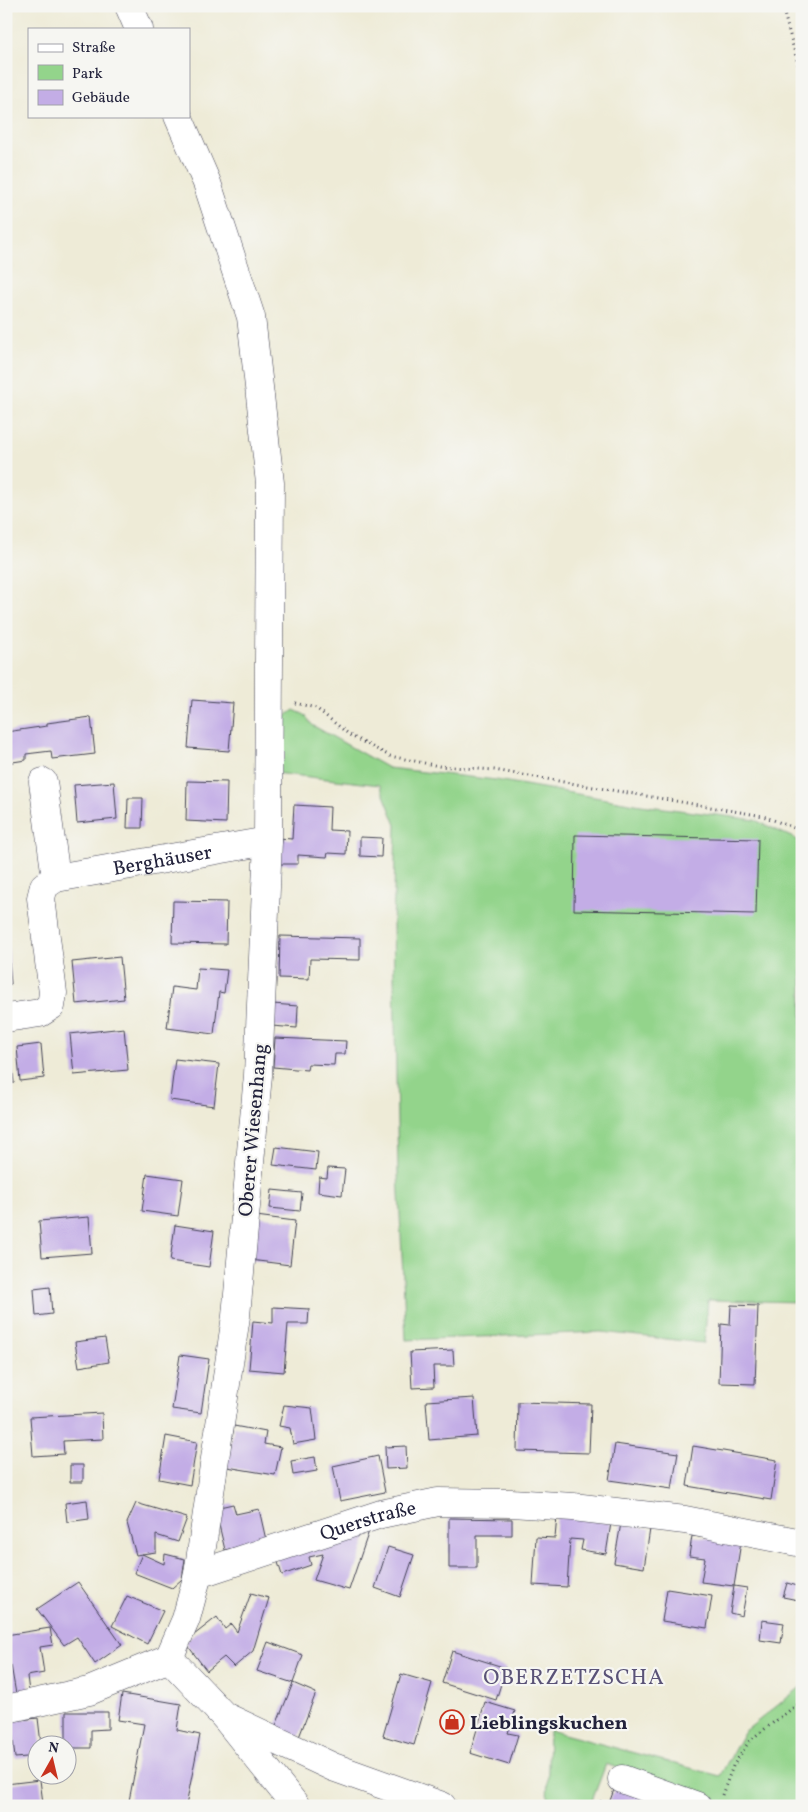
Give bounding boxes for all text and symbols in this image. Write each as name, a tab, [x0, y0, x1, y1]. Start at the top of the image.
legend	[28, 28, 190, 118]
text: Straße	[72, 38, 115, 59]
text: Park	[72, 64, 103, 85]
text: Gebäude	[72, 88, 130, 109]
street label: Berghäuser	[111, 839, 214, 884]
street label: Oberer Wiesenhang	[232, 1042, 276, 1218]
street label: Querstraße	[317, 1495, 419, 1549]
district label: OBERZETZSCHA	[483, 1663, 665, 1694]
shop icon: Lieblingskuchen	[439, 1709, 465, 1735]
place label: Lieblingskuchen	[470, 1710, 628, 1738]
north arrow	[28, 1734, 78, 1784]
text: N	[47, 1738, 60, 1759]

